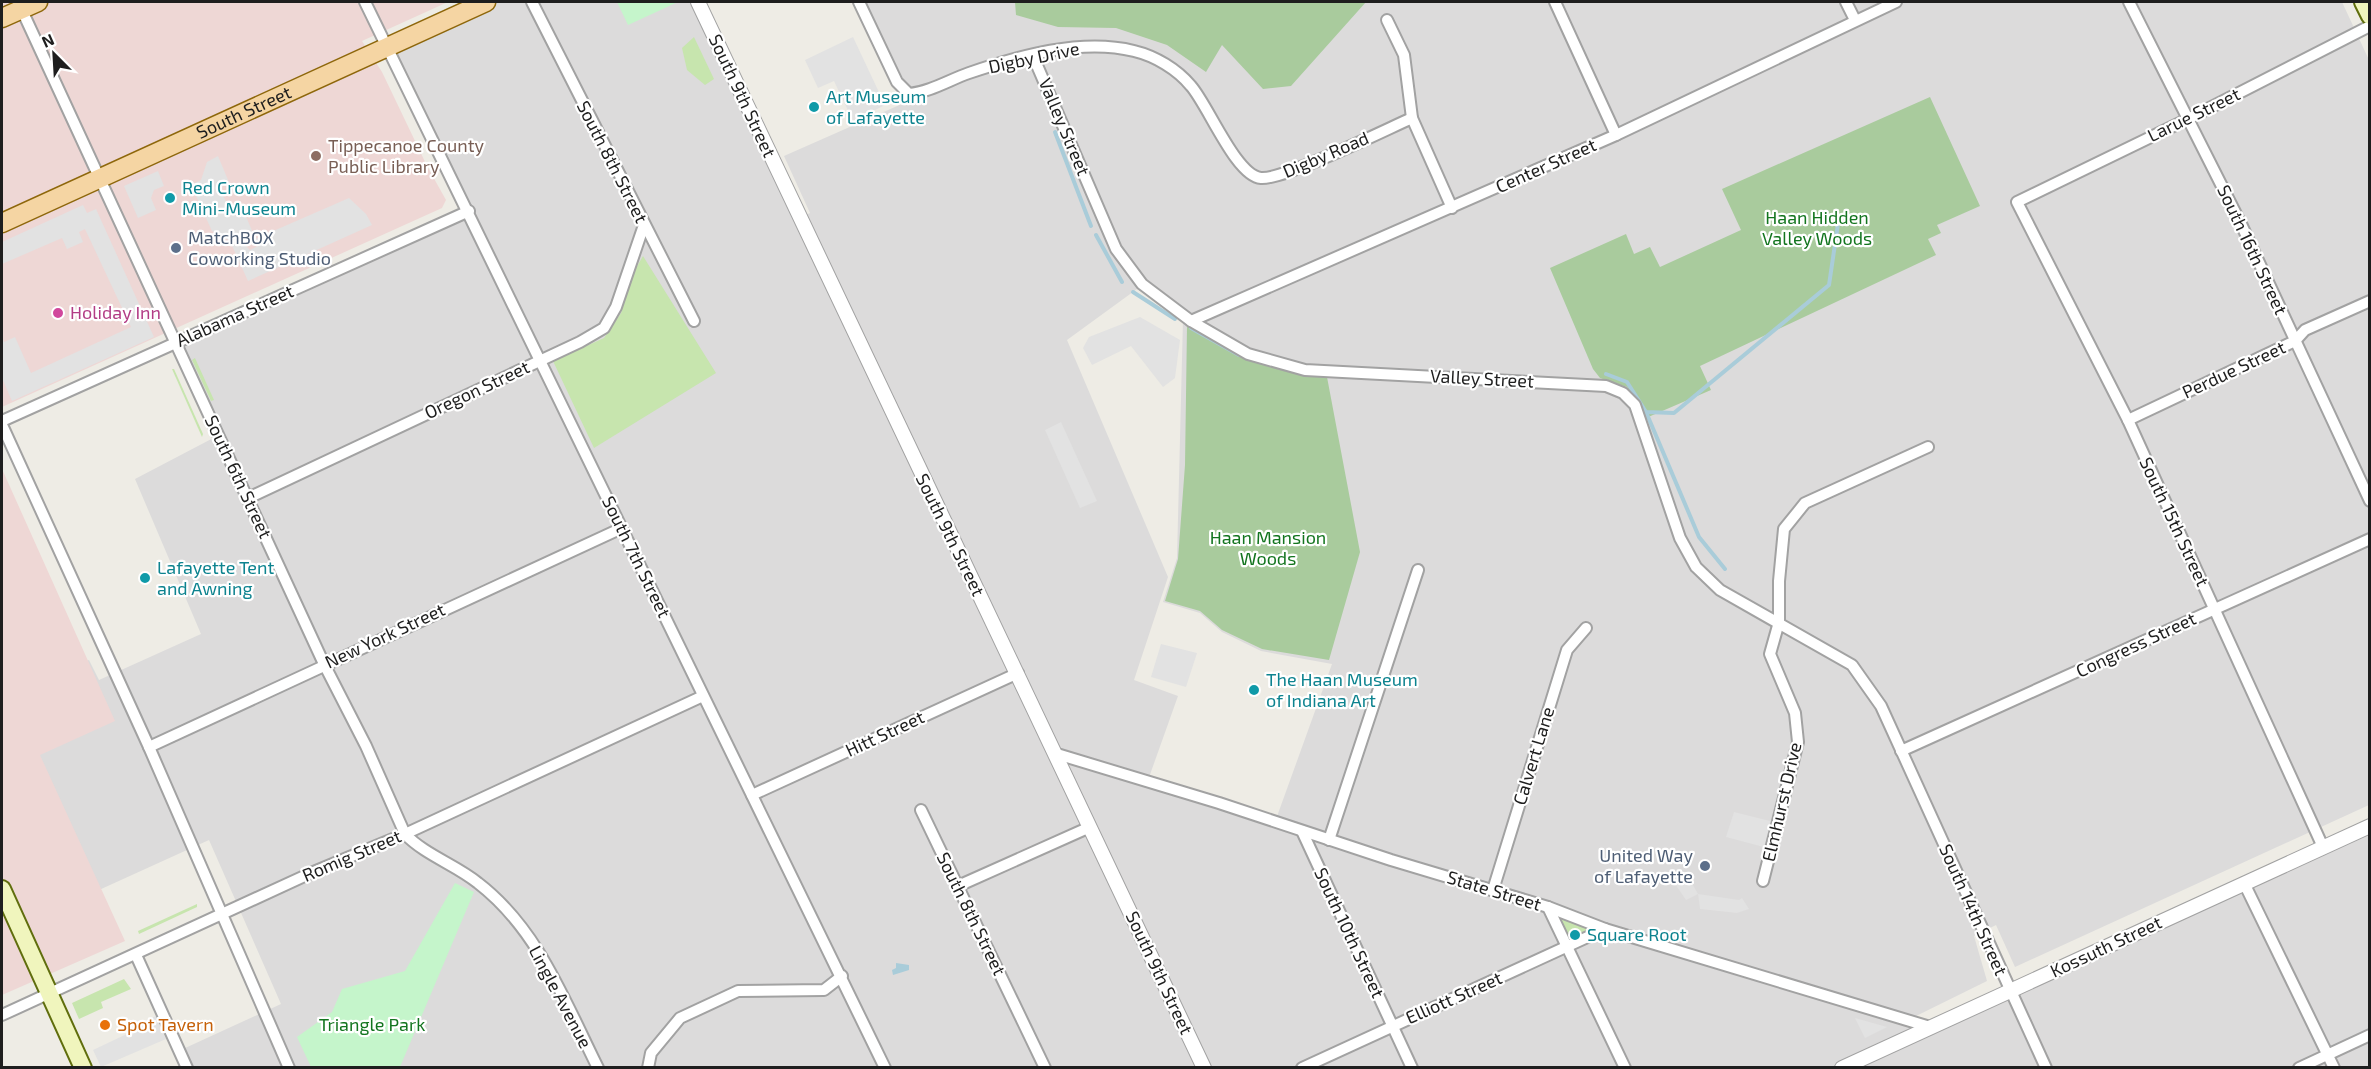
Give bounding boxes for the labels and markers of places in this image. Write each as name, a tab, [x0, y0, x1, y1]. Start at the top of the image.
place label: Art Museum of Lafayette	[826, 85, 926, 128]
marker: Art Museum of Lafayette	[807, 100, 821, 114]
place label: Tippecanoe County Public Library	[328, 134, 485, 177]
marker: Tippecanoe County Public Library	[309, 149, 323, 163]
place label: Red Crown Mini-Museum	[182, 176, 296, 219]
marker: Red Crown Mini-Museum	[163, 191, 177, 205]
place label: MatchBOX Coworking Studio	[188, 226, 331, 269]
marker: MatchBOX Coworking Studio	[169, 241, 183, 255]
place label: Holiday Inn	[70, 301, 161, 323]
marker: Holiday Inn	[51, 306, 65, 320]
place label: Lafayette Tent and Awning	[157, 556, 274, 599]
marker: Lafayette Tent and Awning	[138, 571, 152, 585]
place label: The Haan Museum of Indiana Art	[1266, 668, 1418, 711]
marker: The Haan Museum of Indiana Art	[1247, 683, 1261, 697]
place label: United Way of Lafayette	[1594, 844, 1693, 887]
marker: United Way of Lafayette	[1698, 859, 1712, 873]
place label: Square Root	[1587, 923, 1687, 945]
marker: Square Root	[1568, 928, 1582, 942]
place label: Spot Tavern	[117, 1013, 214, 1035]
marker: Spot Tavern	[98, 1018, 112, 1032]

